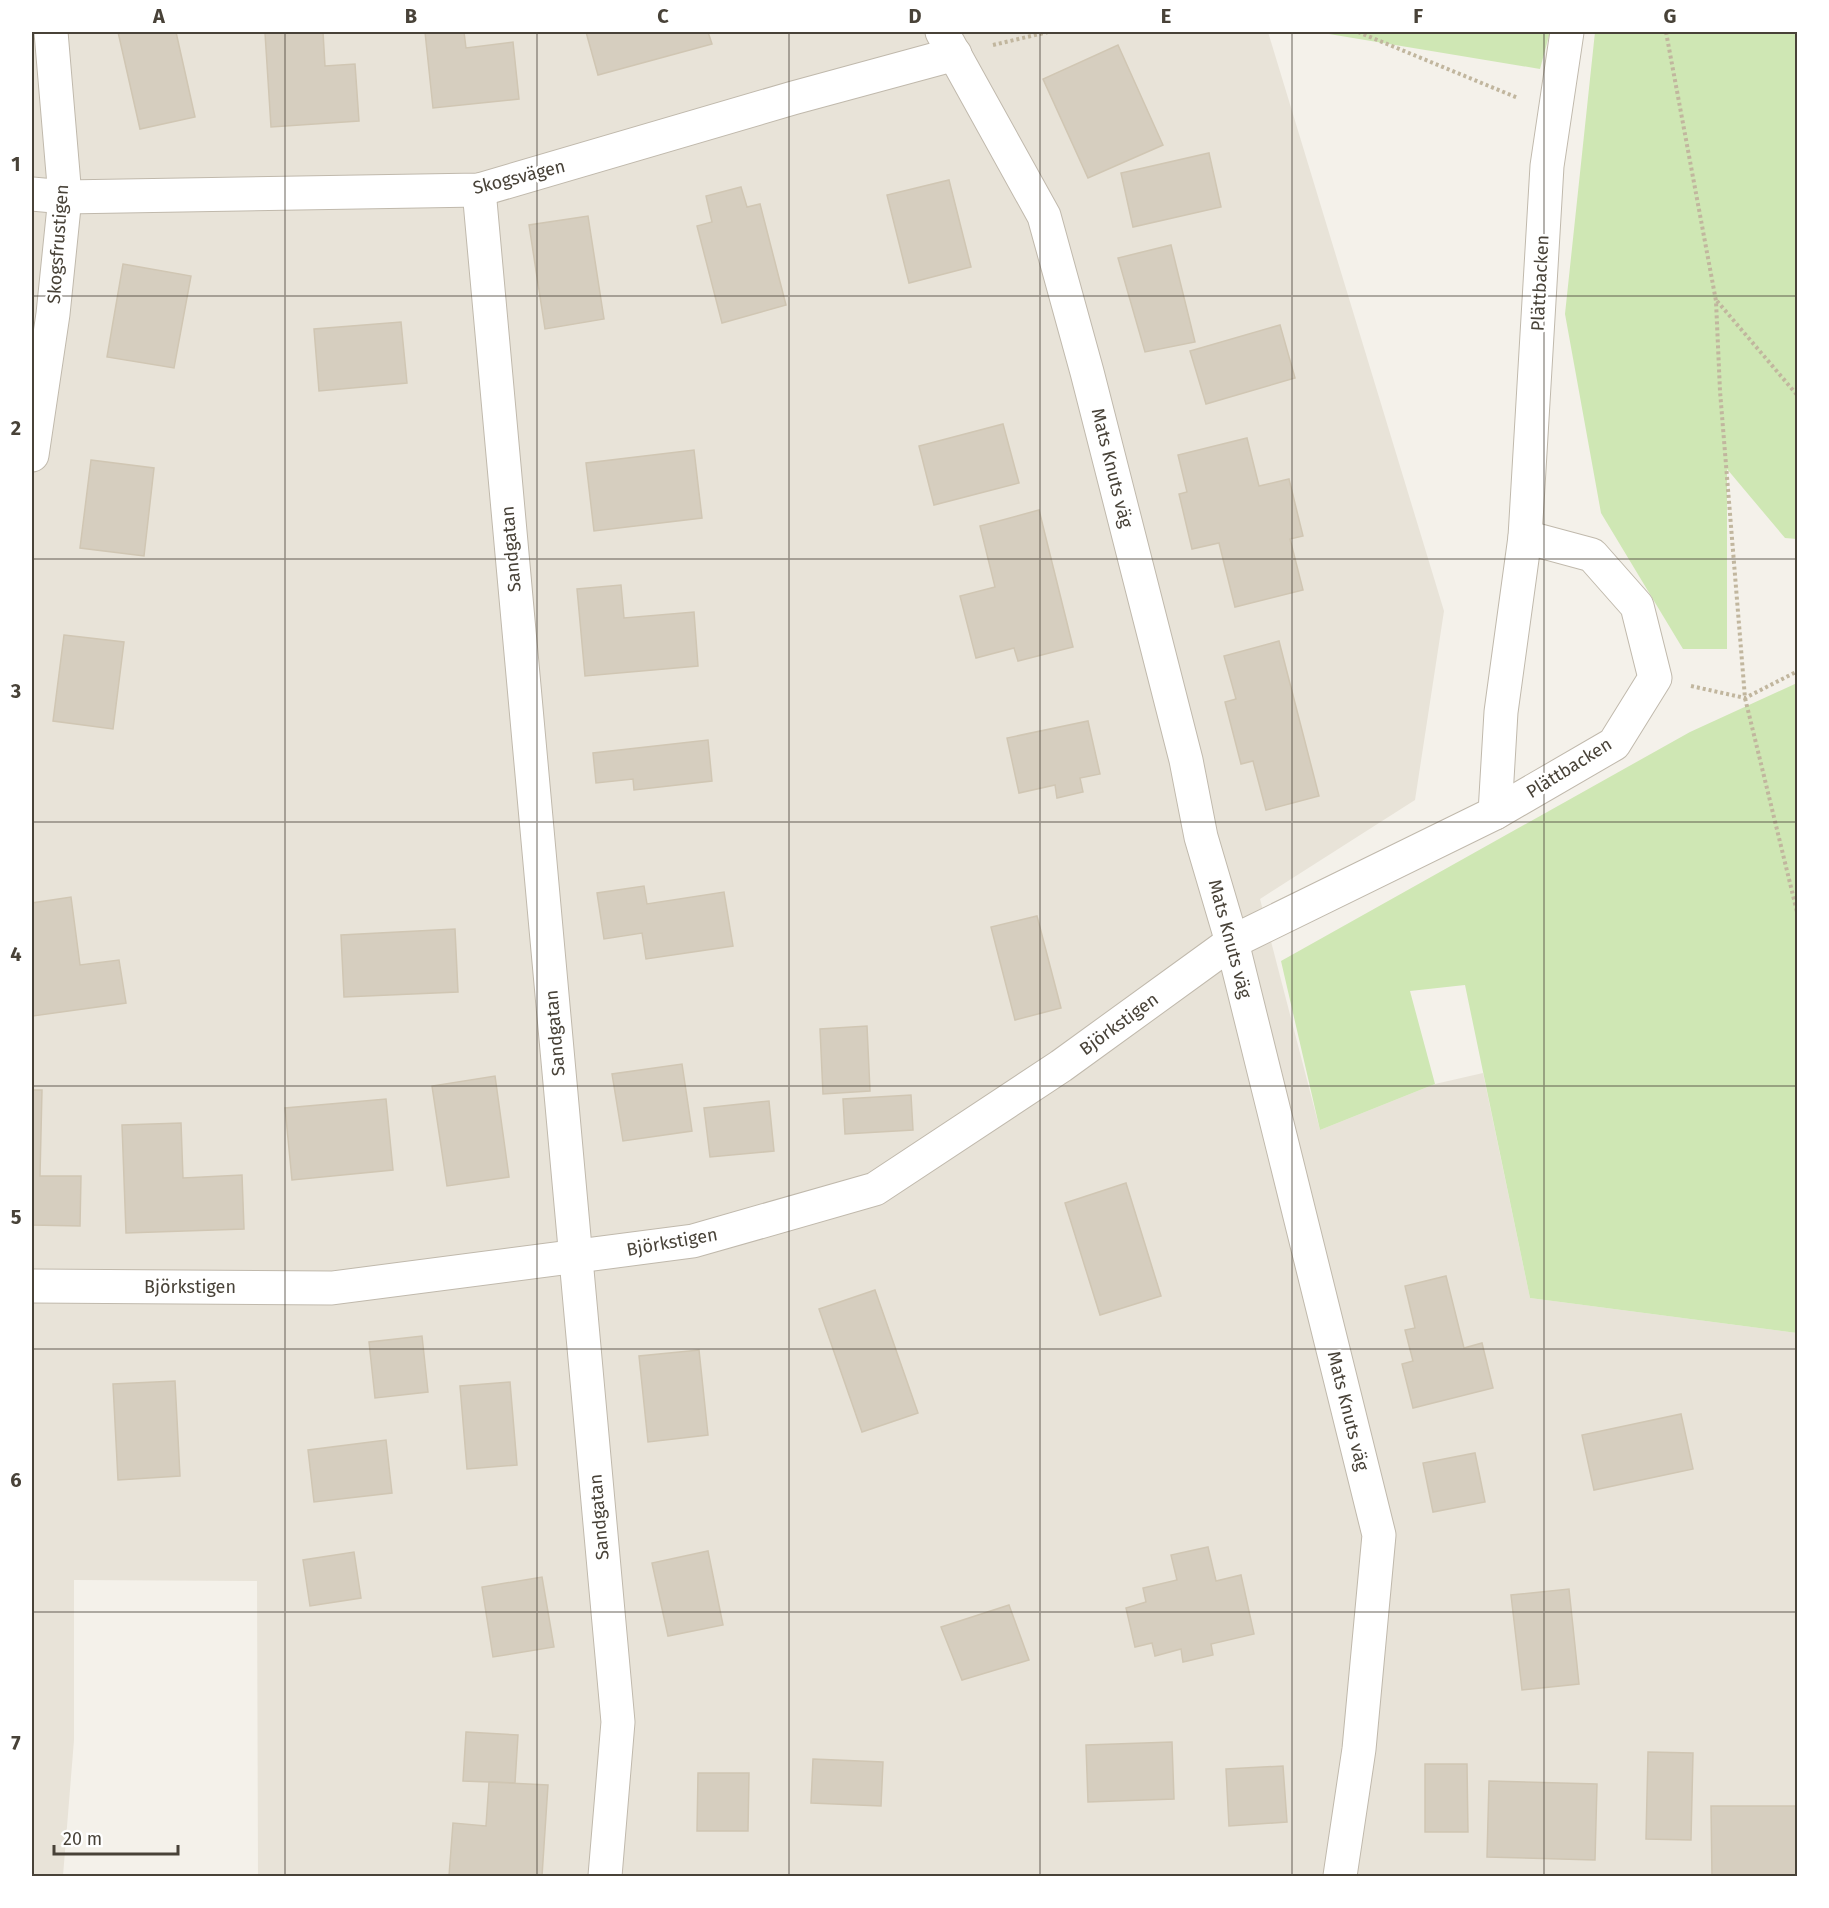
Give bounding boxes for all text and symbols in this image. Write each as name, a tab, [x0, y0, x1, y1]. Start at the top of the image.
text: A	[152, 4, 166, 28]
text: B	[405, 4, 417, 28]
text: C	[657, 4, 669, 28]
text: D	[908, 4, 922, 28]
text: E	[1161, 4, 1171, 28]
text: F	[1413, 4, 1423, 28]
text: G	[1664, 4, 1676, 28]
text: 1	[11, 152, 21, 176]
street label: Skogsvägen	[471, 155, 567, 199]
street label: Skogsfrustigen	[43, 183, 73, 305]
street label: Plättbacken	[1526, 234, 1554, 332]
street label: Mats Knuts väg	[1087, 406, 1138, 531]
text: 2	[11, 416, 21, 440]
street label: Sandgatan	[496, 505, 526, 593]
text: 3	[10, 679, 21, 703]
street label: Plättbacken	[1522, 733, 1616, 803]
street label: Mats Knuts väg	[1204, 877, 1257, 1002]
text: 4	[10, 942, 22, 966]
street label: Björkstigen	[1075, 988, 1163, 1060]
street label: Sandgatan	[540, 989, 570, 1077]
text: 5	[11, 1205, 22, 1229]
street label: Björkstigen	[625, 1223, 719, 1261]
street label: Björkstigen	[144, 1276, 236, 1298]
street label: Mats Knuts väg	[1323, 1349, 1374, 1474]
text: 6	[10, 1468, 22, 1492]
street label: Sandgatan	[584, 1473, 614, 1561]
text: 7	[11, 1731, 21, 1755]
scale bar	[54, 1818, 178, 1856]
text: 20 m	[63, 1828, 102, 1850]

